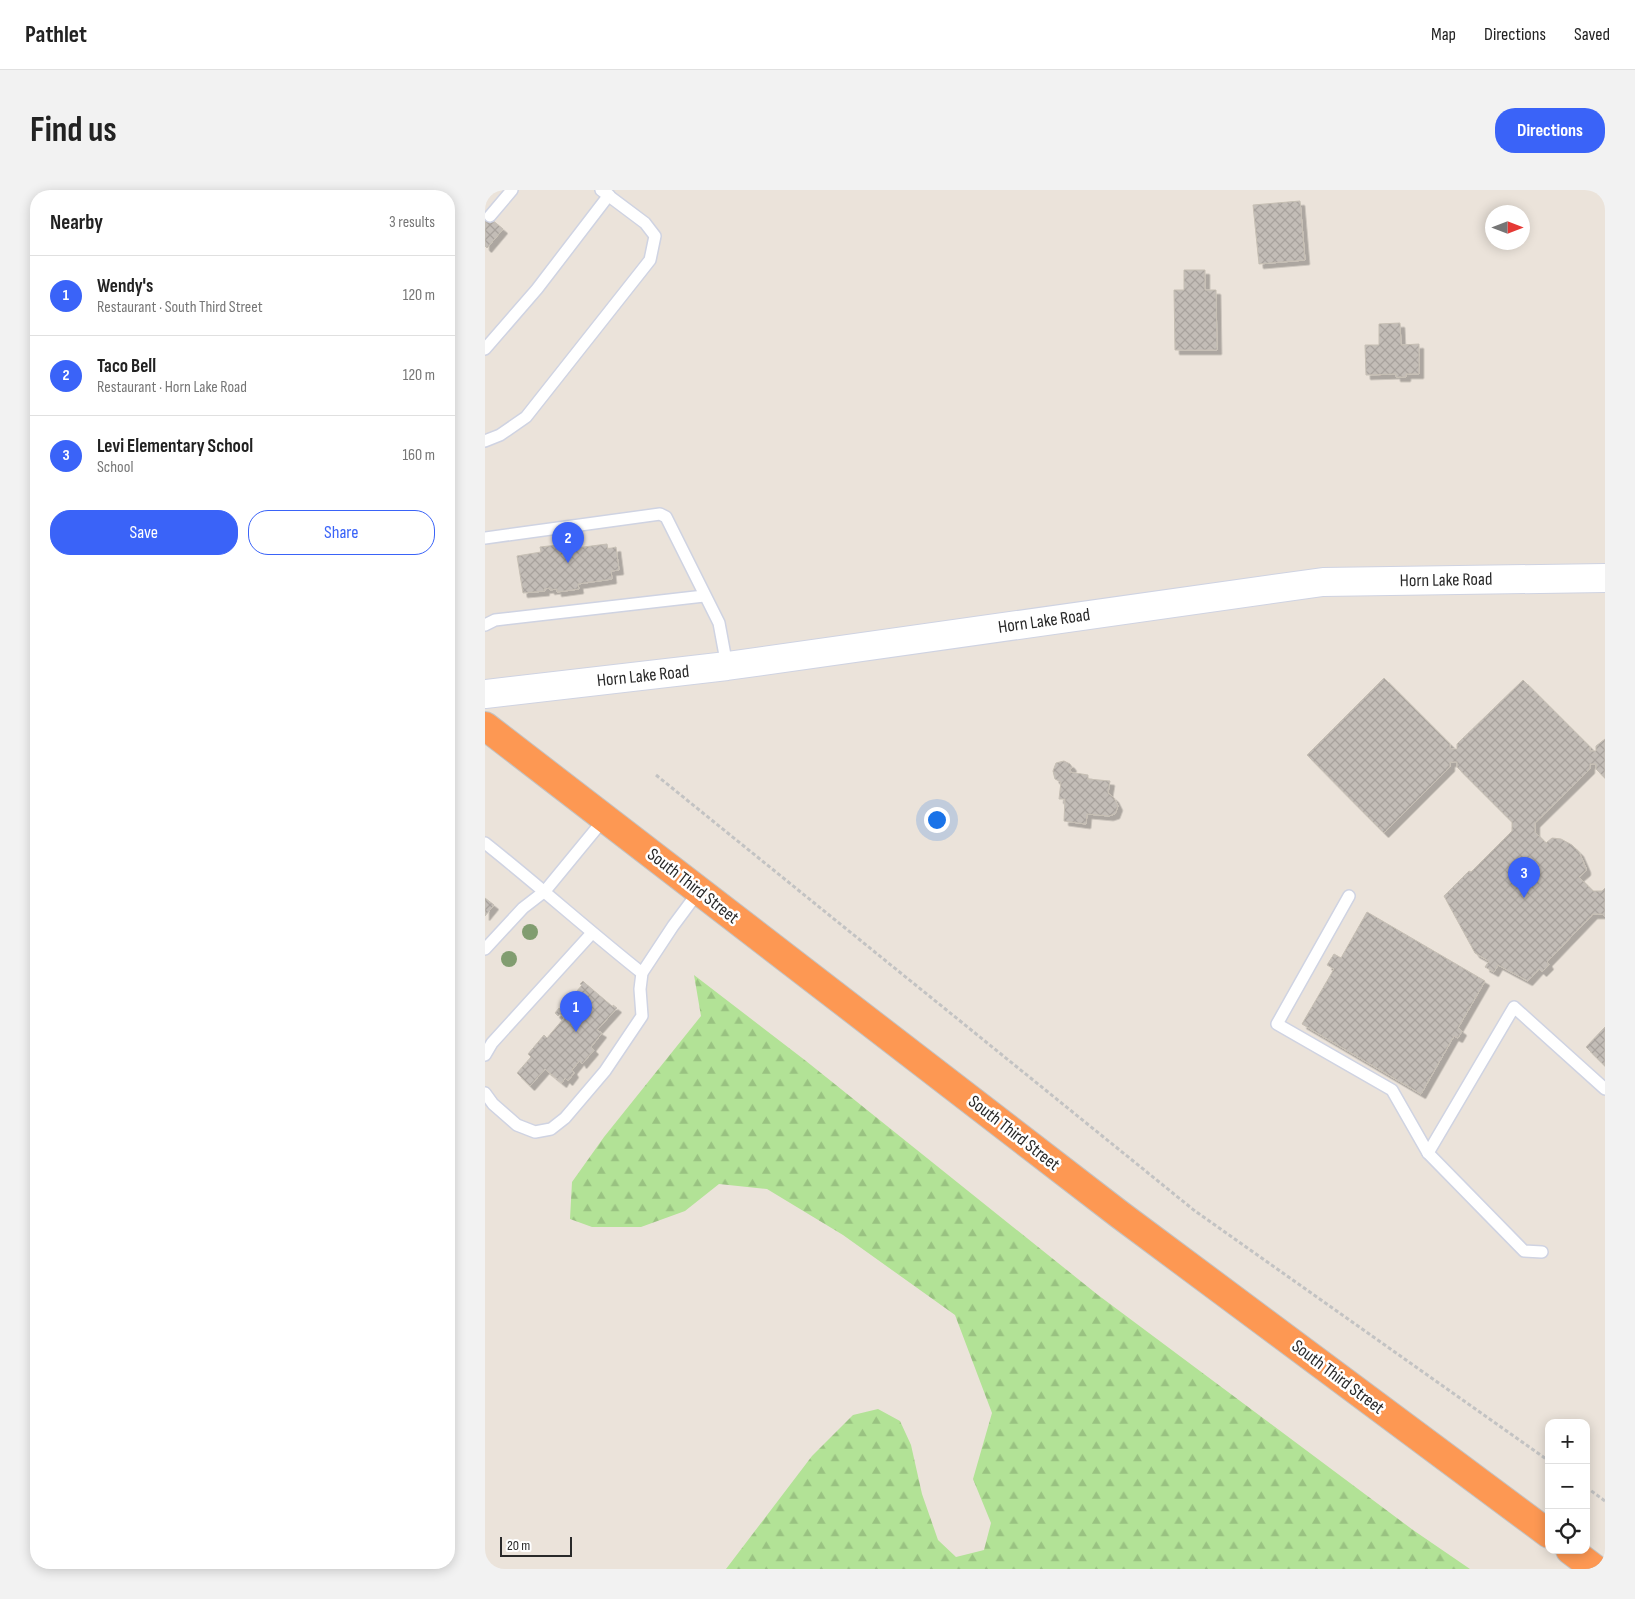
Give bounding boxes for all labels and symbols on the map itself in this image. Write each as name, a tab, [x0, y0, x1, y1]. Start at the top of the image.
north arrow	[1485, 205, 1530, 250]
pin: 2	[552, 522, 584, 563]
street label: Horn Lake Road	[1400, 569, 1492, 591]
street label: Horn Lake Road	[997, 604, 1091, 638]
street label: Horn Lake Road	[596, 661, 690, 691]
your location	[924, 807, 950, 833]
street label: South Third Street	[643, 844, 743, 929]
pin: 3	[1508, 857, 1540, 898]
pin: 1	[560, 991, 592, 1032]
street label: South Third Street	[964, 1091, 1064, 1176]
street label: South Third Street	[1288, 1335, 1389, 1419]
scale bar	[500, 1534, 573, 1557]

